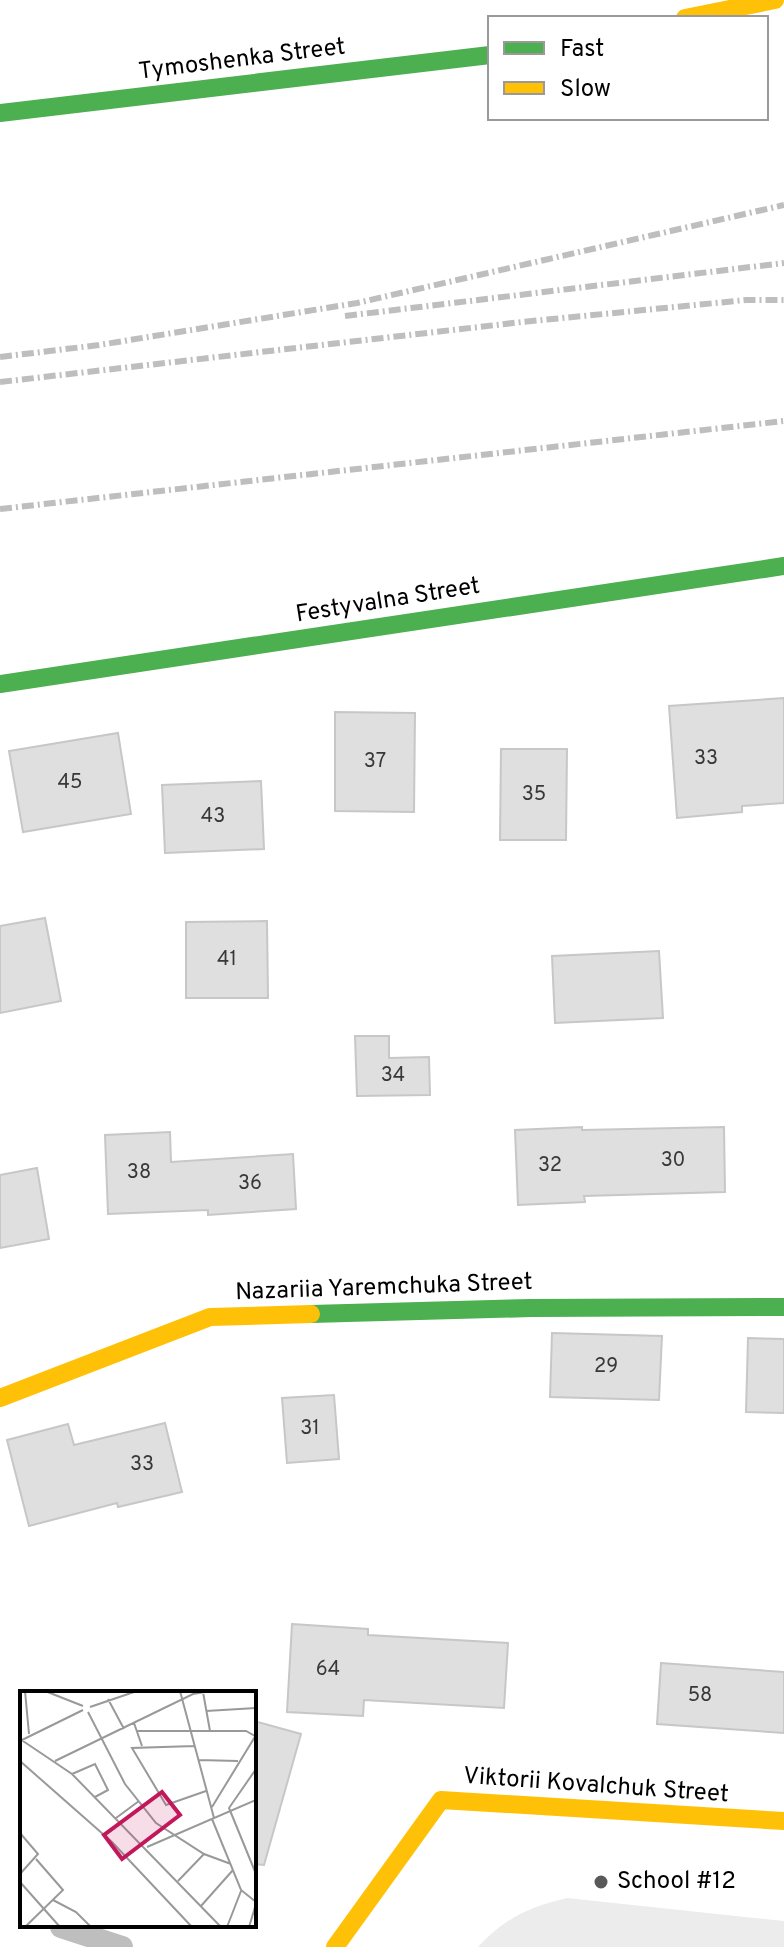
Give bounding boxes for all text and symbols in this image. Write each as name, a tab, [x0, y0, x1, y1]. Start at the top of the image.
legend	[488, 16, 768, 120]
street label: Tymoshenka Street	[137, 32, 347, 88]
text: Fast	[560, 35, 604, 65]
text: Slow	[560, 75, 611, 105]
street label: Festyvalna Street	[294, 572, 482, 630]
house number: 33	[694, 746, 718, 772]
house number: 37	[364, 749, 386, 775]
house number: 45	[58, 770, 82, 796]
house number: 35	[522, 782, 546, 808]
house number: 43	[201, 804, 225, 830]
house number: 41	[217, 947, 237, 973]
house number: 34	[381, 1063, 405, 1089]
house number: 30	[661, 1148, 685, 1174]
house number: 32	[538, 1153, 562, 1179]
house number: 38	[127, 1160, 151, 1186]
house number: 36	[238, 1171, 262, 1197]
street label: Nazariia Yaremchuka Street	[235, 1268, 533, 1308]
house number: 29	[594, 1354, 618, 1380]
house number: 31	[300, 1416, 320, 1442]
house number: 33	[130, 1452, 154, 1478]
house number: 64	[316, 1657, 340, 1683]
house number: 58	[688, 1683, 712, 1709]
inset map	[20, 1691, 256, 1927]
street label: Viktorii Kovalchuk Street	[462, 1762, 730, 1810]
place label: School #12	[617, 1867, 736, 1897]
marker: School #12	[592, 1873, 610, 1891]

